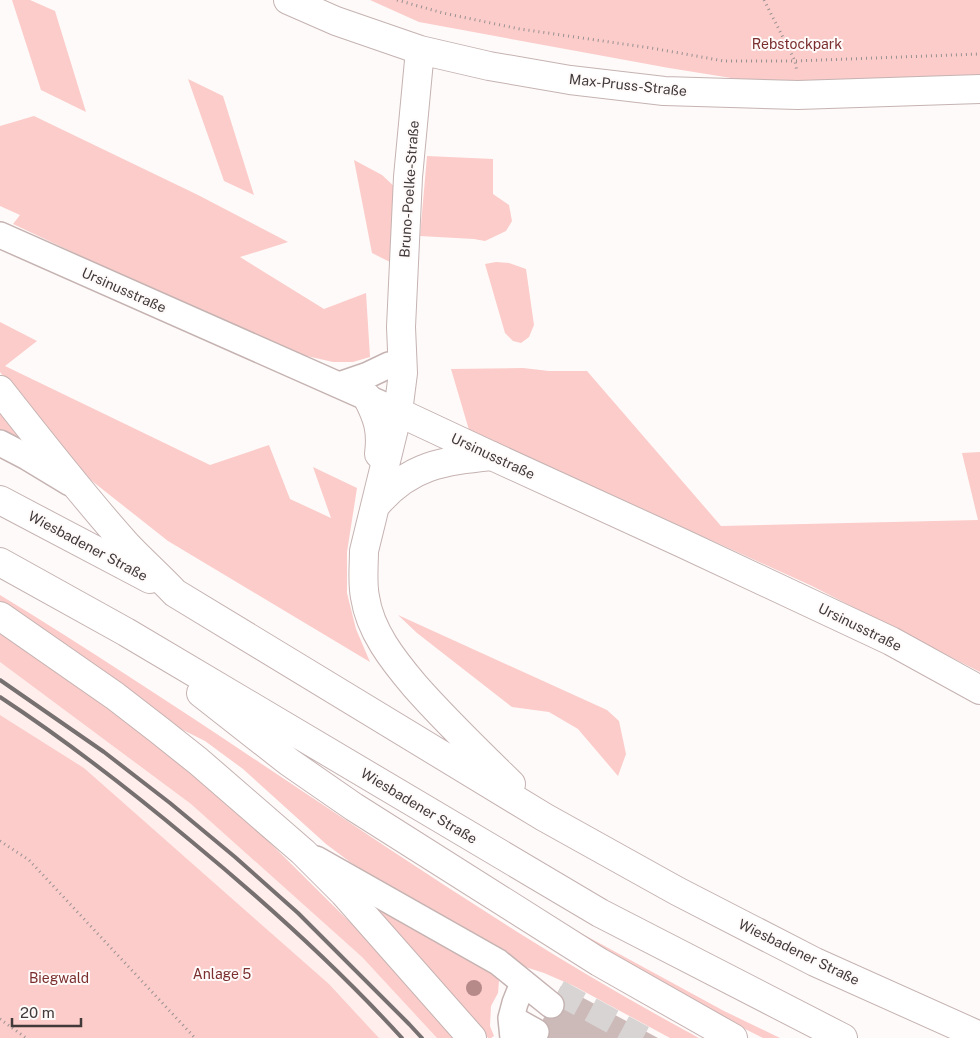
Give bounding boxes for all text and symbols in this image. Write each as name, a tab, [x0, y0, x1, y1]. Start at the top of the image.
park label: Rebstockpark	[752, 36, 842, 52]
street label: Max-Pruss-Straße	[568, 71, 688, 99]
street label: Bruno-Poelke-Straße	[396, 120, 422, 258]
street label: Ursinusstraße	[79, 264, 169, 316]
street label: Ursinusstraße	[449, 430, 538, 482]
street label: Wiesbadener Straße	[26, 508, 150, 584]
street label: Ursinusstraße	[816, 600, 904, 654]
street label: Wiesbadener Straße	[358, 765, 480, 847]
street label: Wiesbadener Straße	[736, 916, 862, 988]
park label: Anlage 5	[193, 966, 251, 982]
park label: Biegwald	[29, 970, 89, 986]
scale bar	[12, 996, 81, 1028]
text: 20 m	[20, 1004, 55, 1021]

